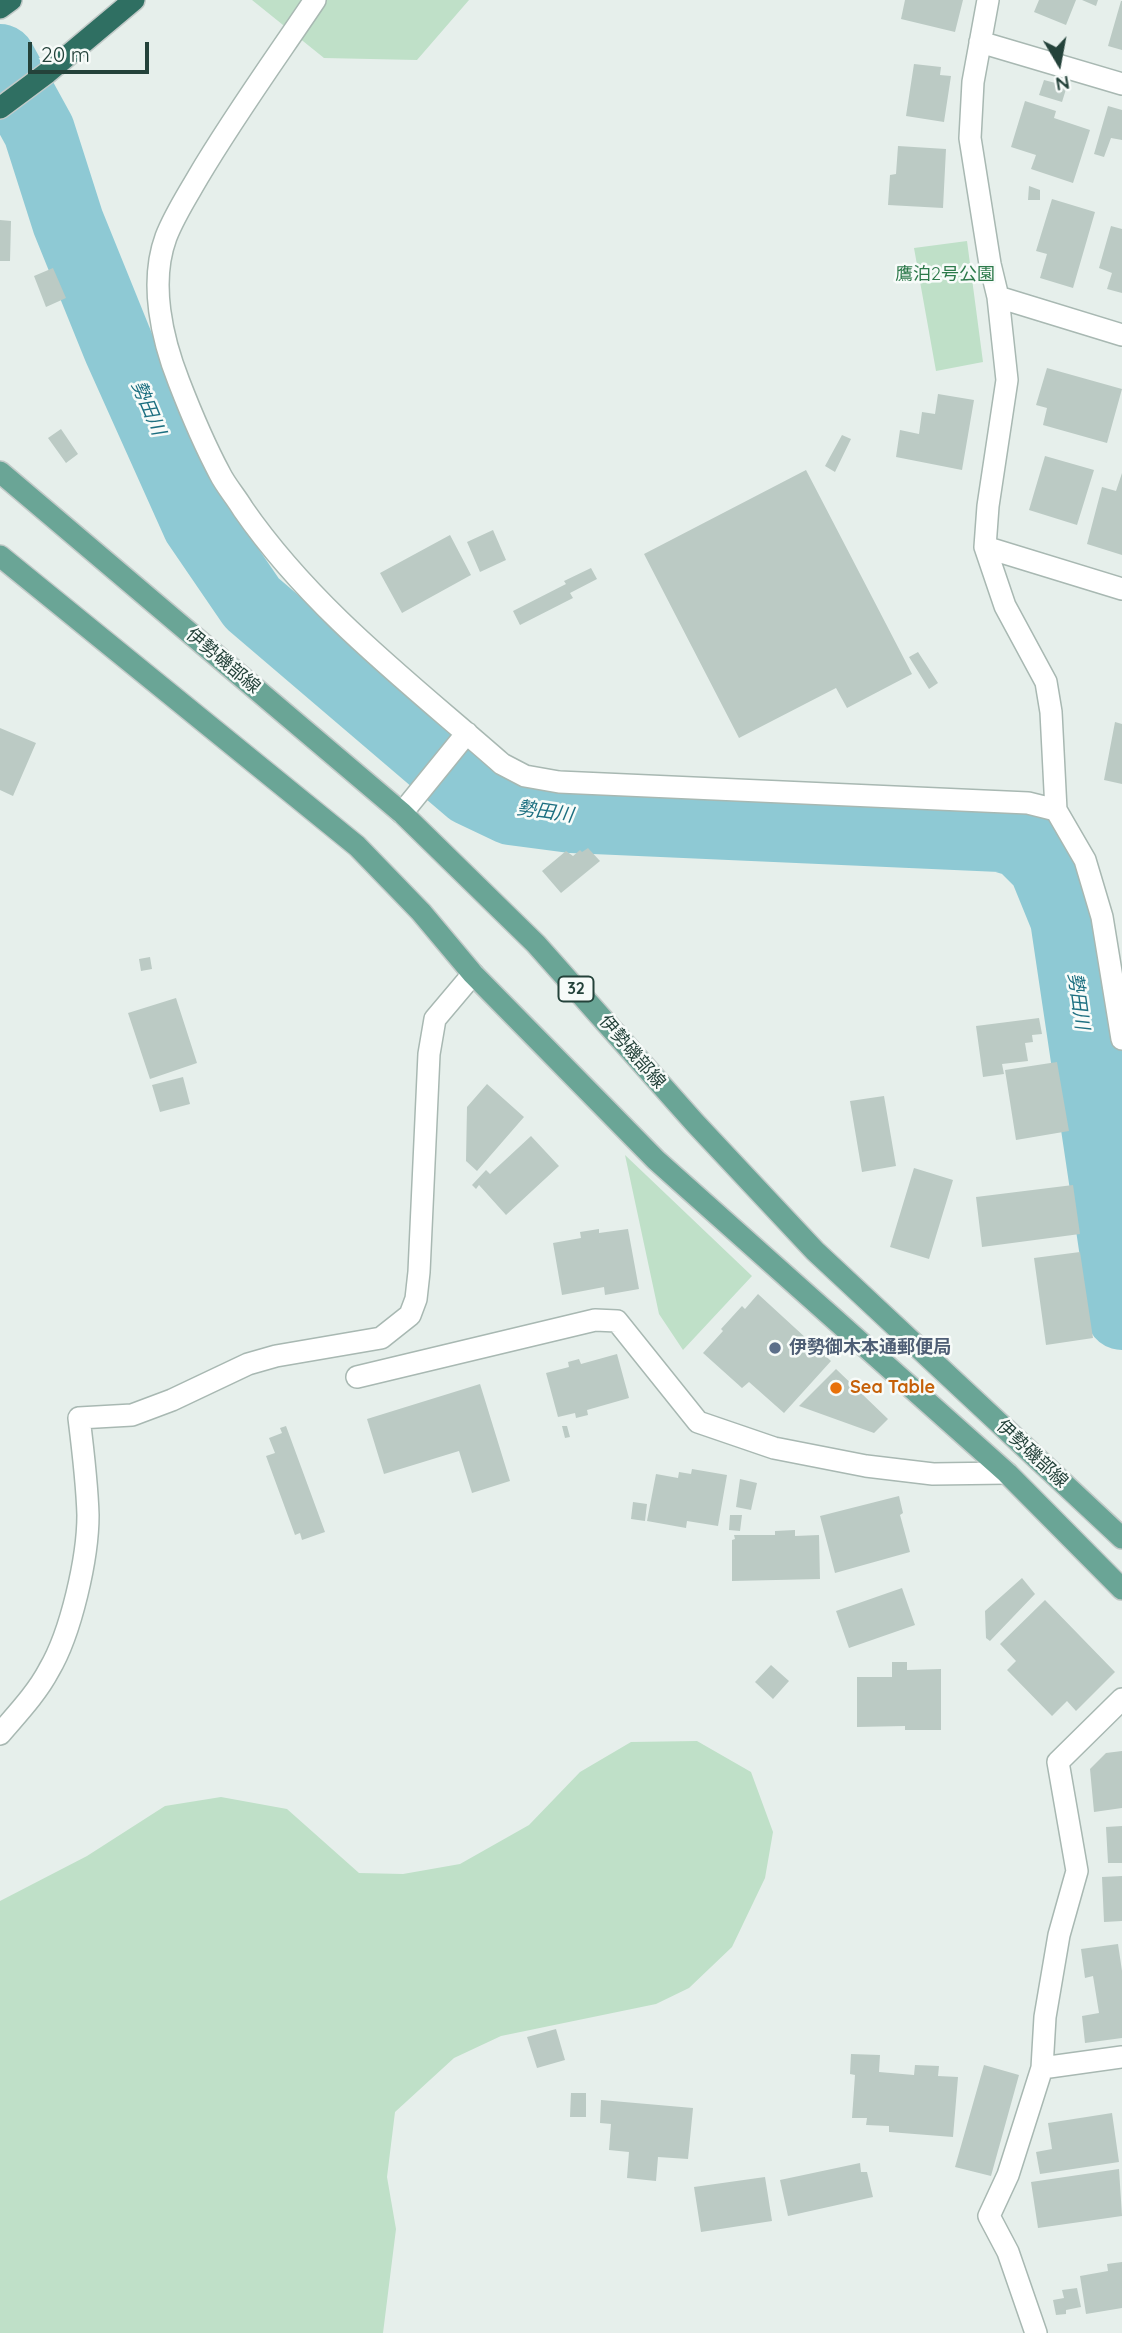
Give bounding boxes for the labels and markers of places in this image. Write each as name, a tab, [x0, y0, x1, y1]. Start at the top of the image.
place label: 伊勢御木本通郵便局	[789, 1337, 951, 1359]
marker: 伊勢御木本通郵便局	[767, 1340, 783, 1356]
place label: Sea Table	[850, 1377, 935, 1399]
marker: Sea Table	[828, 1380, 844, 1396]

